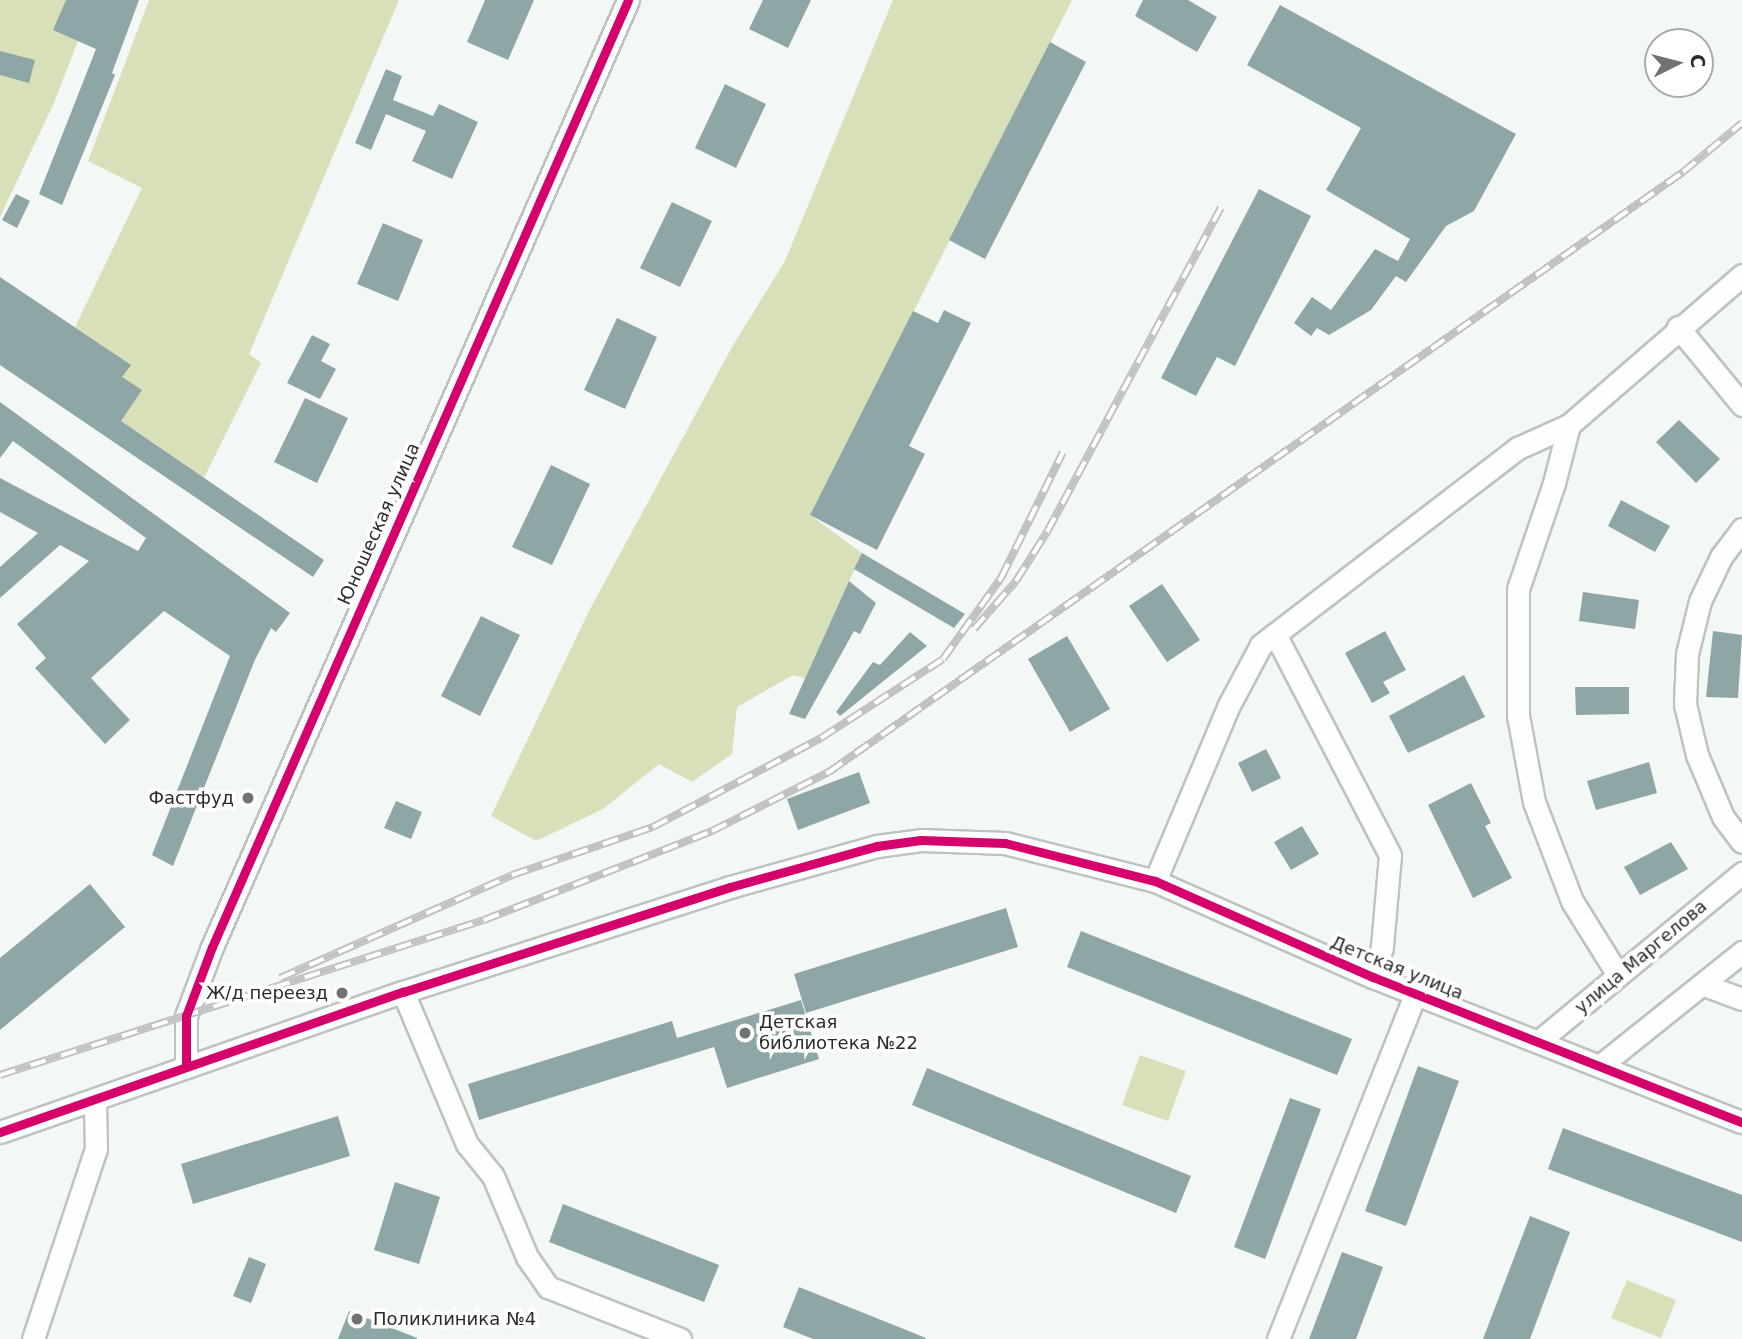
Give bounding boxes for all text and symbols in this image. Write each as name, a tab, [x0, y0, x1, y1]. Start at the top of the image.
north arrow	[1644, 28, 1714, 98]
text: С	[1686, 53, 1710, 69]
street label: Юношеская улица	[333, 440, 425, 608]
place label: Фастфуд	[149, 787, 234, 809]
marker: Фастфуд	[240, 790, 256, 806]
street label: улица Маргелова	[1571, 896, 1711, 1018]
street label: Детская улица	[1328, 932, 1466, 1004]
place label: Ж/д переезд	[206, 982, 328, 1004]
marker: Ж/д переезд	[334, 985, 350, 1001]
place label: Детская библиотека №22	[759, 1012, 918, 1054]
marker: Детская библиотека №22	[737, 1025, 753, 1041]
place label: Поликлиника №4	[373, 1308, 536, 1330]
marker: Поликлиника №4	[347, 1309, 367, 1329]

